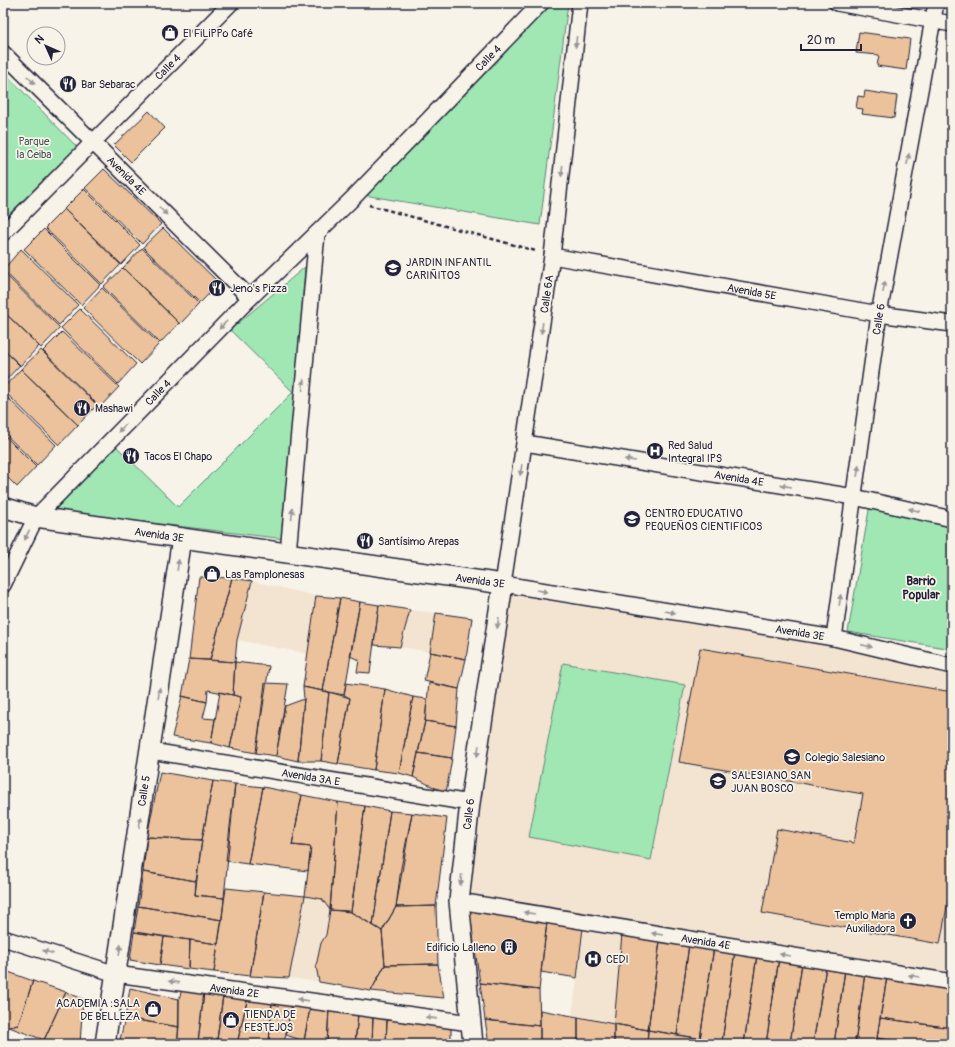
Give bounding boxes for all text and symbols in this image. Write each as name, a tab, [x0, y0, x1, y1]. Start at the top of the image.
shop icon: El FiLiPPo Café	[160, 23, 180, 43]
north arrow	[26, 26, 66, 66]
scale bar	[801, 26, 861, 52]
place label: El FiLiPPo Café	[183, 27, 253, 40]
text: N	[32, 32, 47, 47]
text: 20 m	[807, 33, 836, 48]
one-way arrow	[572, 36, 579, 48]
street label: Calle 4	[473, 42, 504, 74]
street label: Calle 4	[152, 51, 184, 83]
restaurant icon: Bar Sebarac	[58, 74, 78, 94]
one-way arrow	[26, 75, 36, 85]
place label: Bar Sebarac	[81, 78, 136, 91]
park label: Parque la Ceiba	[17, 135, 51, 161]
street label: Avenida 4E	[104, 153, 149, 198]
one-way arrow	[905, 153, 911, 165]
one-way arrow	[558, 165, 565, 177]
one-way arrow	[158, 206, 168, 216]
place label: JARDIN INFANTIL CARIÑITOS	[406, 256, 492, 282]
school or university icon: JARDIN INFANTIL CARIÑITOS	[383, 258, 403, 278]
street label: Calle 6A	[538, 274, 556, 314]
restaurant icon: Jeno's Pizza	[207, 278, 227, 298]
street label: Avenida 5E	[726, 281, 778, 302]
one-way arrow	[881, 281, 887, 293]
place label: Jeno's Pizza	[230, 282, 287, 295]
street label: Calle 6	[870, 302, 887, 336]
one-way arrow	[218, 320, 228, 330]
one-way arrow	[539, 322, 545, 334]
street label: Calle 4	[142, 376, 174, 408]
one-way arrow	[300, 379, 307, 391]
restaurant icon: Mashawi	[72, 398, 92, 418]
place label: Mashawi	[95, 402, 133, 415]
one-way arrow	[117, 423, 127, 433]
place label: Red Salud Integral IPS	[668, 439, 722, 465]
hospital icon: Red Salud Integral IPS	[645, 441, 665, 461]
restaurant icon: Tacos El Chapo	[121, 446, 141, 466]
place label: Tacos El Chapo	[144, 450, 212, 463]
one-way arrow	[624, 457, 637, 463]
one-way arrow	[518, 464, 524, 476]
one-way arrow	[854, 465, 861, 477]
street label: Avenida 4E	[713, 468, 765, 489]
one-way arrow	[780, 482, 792, 488]
place label: CENTRO EDUCATIVO PEQUEÑOS CIENTIFICOS	[645, 507, 762, 533]
one-way arrow	[908, 507, 920, 513]
one-way arrow	[288, 508, 295, 520]
school or university icon: CENTRO EDUCATIVO PEQUEÑOS CIENTIFICOS	[622, 509, 642, 529]
street label: Avenida 3E	[134, 525, 185, 545]
one-way arrow	[24, 529, 30, 540]
restaurant icon: Santísimo Arepas	[355, 531, 375, 551]
place label: Santísimo Arepas	[378, 535, 459, 548]
one-way arrow	[175, 558, 181, 571]
shop icon: Las Pamplonesas	[202, 564, 222, 584]
place label: Las Pamplonesas	[225, 568, 304, 581]
street label: Avenida 3E	[455, 571, 506, 591]
district label: Barrio Popular	[902, 574, 941, 603]
one-way arrow	[536, 588, 548, 594]
one-way arrow	[837, 594, 843, 606]
one-way arrow	[664, 609, 676, 615]
one-way arrow	[495, 617, 501, 629]
street label: Avenida 3E	[774, 622, 826, 643]
one-way arrow	[861, 643, 873, 649]
one-way arrow	[156, 687, 162, 699]
one-way arrow	[475, 745, 481, 758]
school or university icon: Colegio Salesiano	[782, 747, 802, 767]
place label: Colegio Salesiano	[805, 751, 885, 764]
street label: Avenida 3A E	[281, 766, 341, 788]
place label: SALESIANO SAN JUAN BOSCO	[731, 769, 811, 795]
school or university icon: SALESIANO SAN JUAN BOSCO	[708, 771, 728, 791]
street label: Calle 5	[135, 775, 152, 807]
street label: Calle 6	[461, 798, 477, 830]
one-way arrow	[137, 816, 143, 828]
one-way arrow	[458, 874, 464, 886]
place label: Templo Maria Auxiliadora	[834, 909, 895, 935]
one-way arrow	[523, 910, 535, 916]
church icon: Templo Maria Auxiliadora	[898, 911, 918, 931]
one-way arrow	[651, 930, 663, 936]
street label: Avenida 4E	[680, 931, 732, 952]
building icon: Edificio Lalleno	[499, 937, 519, 957]
place label: Edificio Lalleno	[427, 941, 496, 954]
one-way arrow	[117, 944, 123, 956]
one-way arrow	[42, 949, 54, 955]
hospital icon: CEDI	[583, 949, 603, 969]
one-way arrow	[779, 951, 791, 957]
place label: CEDI	[606, 953, 629, 966]
one-way arrow	[907, 972, 920, 978]
one-way arrow	[168, 979, 180, 985]
street label: Avenida 2E	[209, 981, 260, 1000]
place label: ACADEMIA :SALA DE BELLEZA	[56, 997, 140, 1023]
one-way arrow	[297, 997, 309, 1003]
shop icon: ACADEMIA :SALA DE BELLEZA	[143, 999, 163, 1019]
place label: TIENDA DE FESTEJOS	[244, 1008, 296, 1034]
shop icon: TIENDA DE FESTEJOS	[221, 1010, 241, 1030]
one-way arrow	[425, 1015, 438, 1021]

